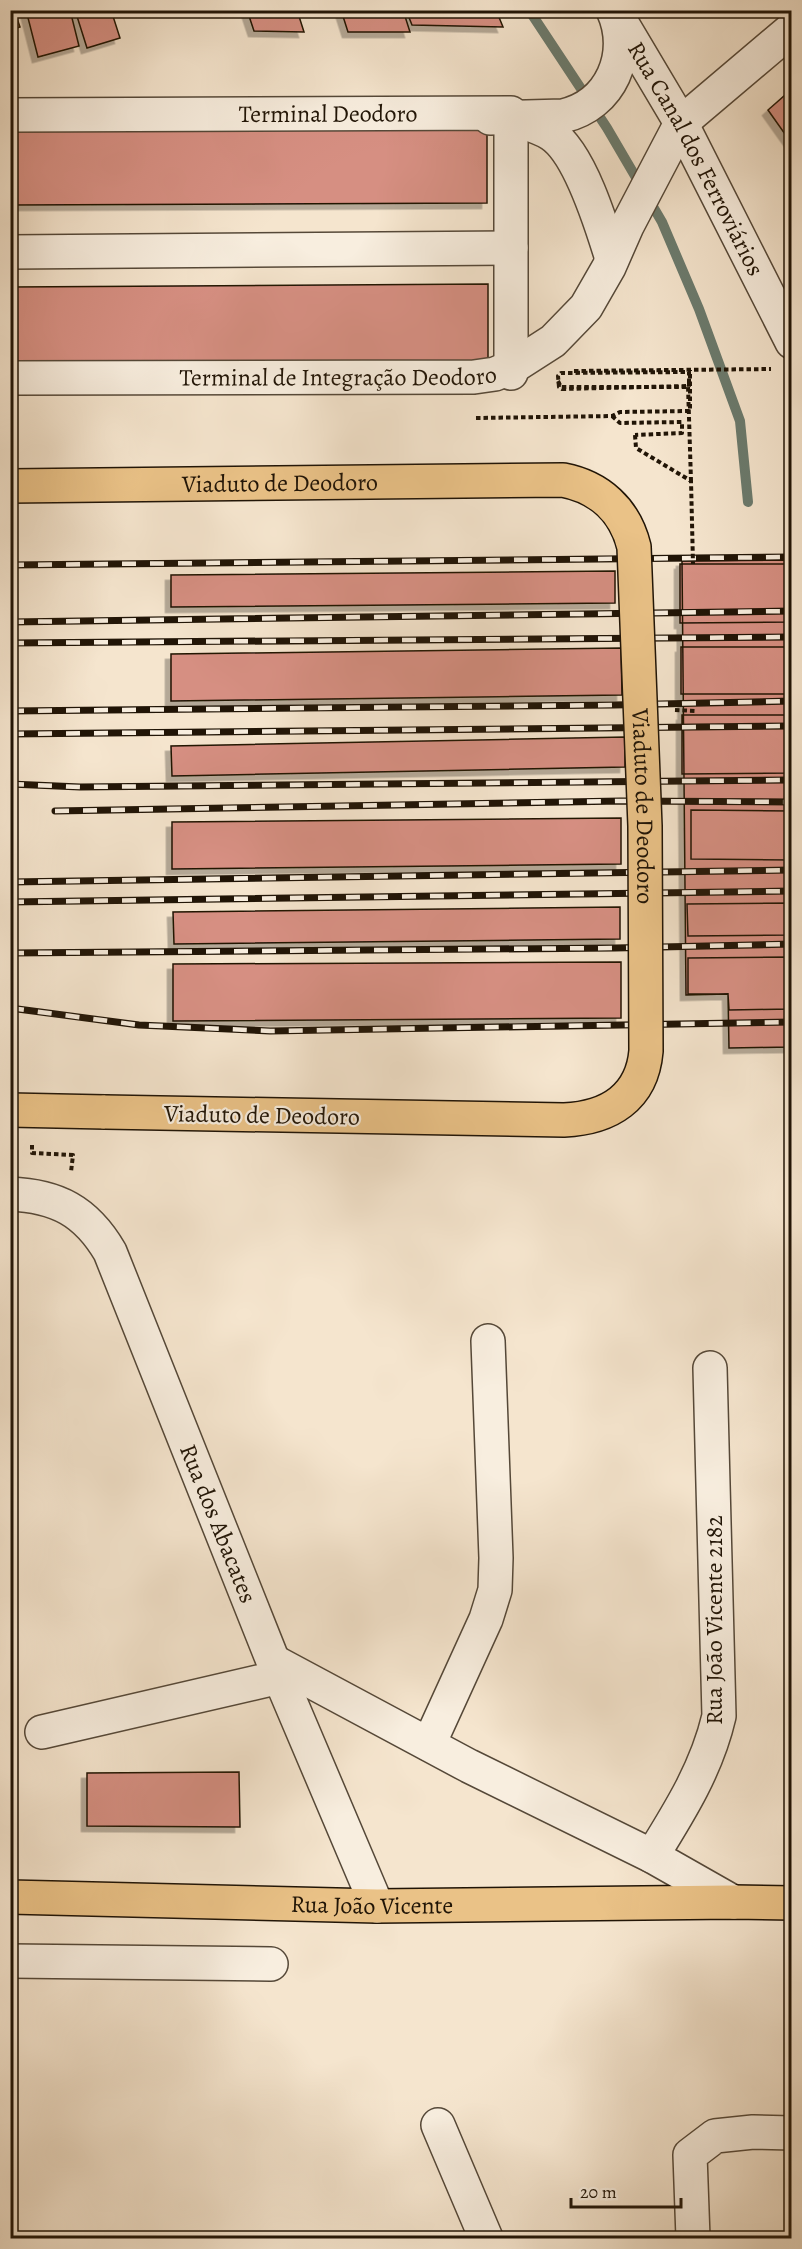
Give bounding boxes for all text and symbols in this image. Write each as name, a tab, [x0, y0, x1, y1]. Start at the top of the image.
street label: Rua Canal dos Ferroviários	[620, 36, 772, 281]
street label: Terminal Deodoro	[239, 97, 417, 130]
street label: Terminal de Integração Deodoro	[179, 358, 499, 394]
street label: Viaduto de Deodoro	[181, 466, 378, 500]
street label: Viaduto de Deodoro	[624, 707, 661, 904]
street label: Viaduto de Deodoro	[163, 1097, 360, 1133]
street label: Rua dos Abacates	[172, 1439, 264, 1608]
street label: Rua João Vicente 2182	[698, 1515, 730, 1725]
street label: Rua João Vicente	[290, 1888, 453, 1922]
scale bar	[571, 2171, 680, 2209]
text: 20 m	[580, 2180, 617, 2204]

